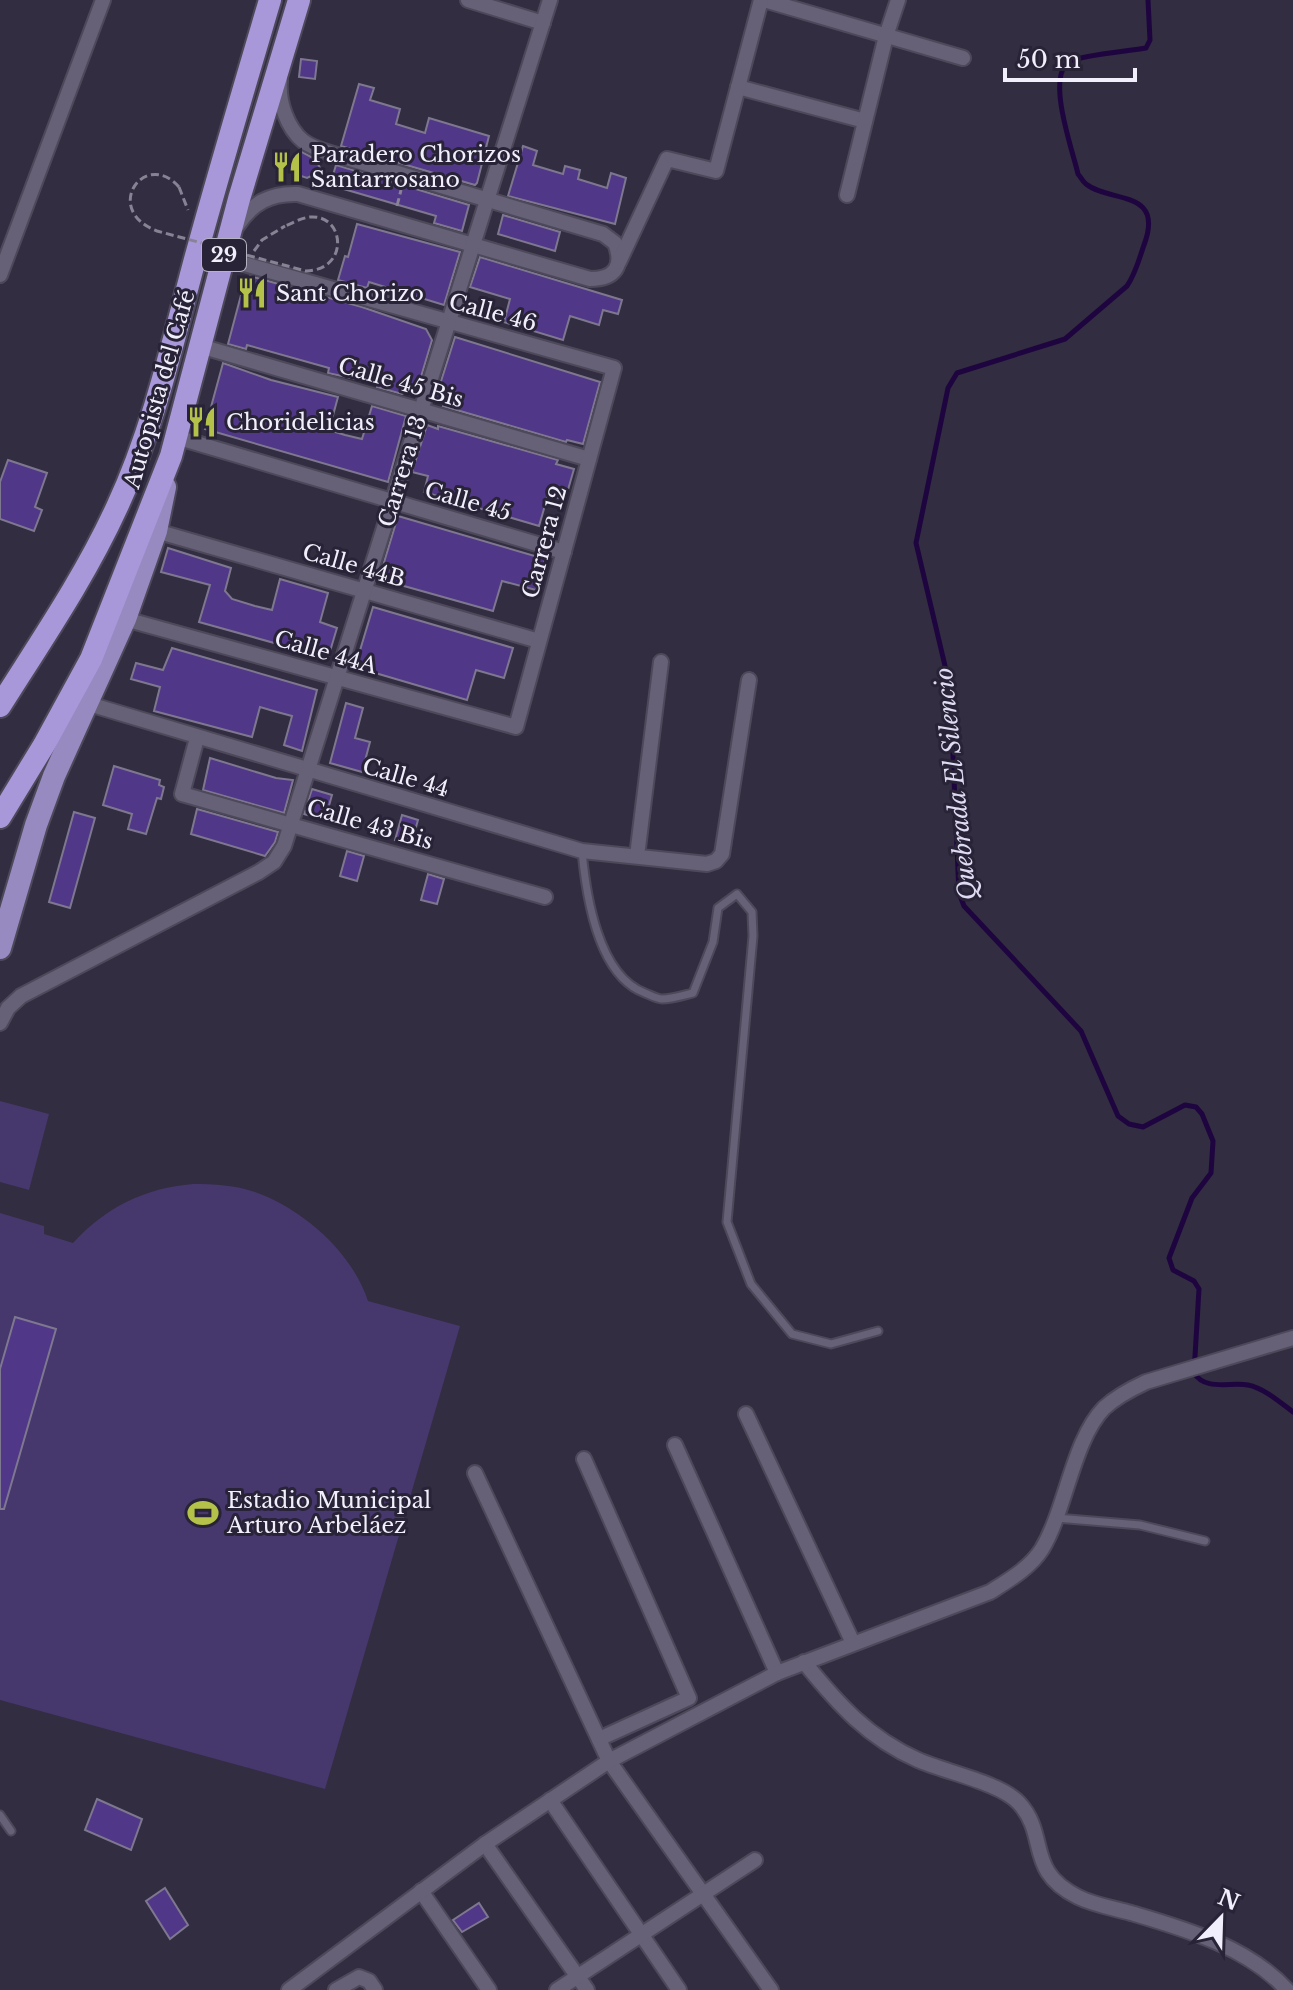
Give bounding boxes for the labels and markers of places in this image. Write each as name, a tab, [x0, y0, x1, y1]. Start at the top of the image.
place label: Paradero Chorizos Santarrosano	[311, 141, 521, 193]
restaurant icon: Paradero Chorizos Santarrosano	[270, 150, 304, 184]
restaurant icon: Sant Chorizo	[235, 276, 269, 310]
place label: Sant Chorizo	[276, 280, 424, 307]
restaurant icon: Choridelicias	[185, 405, 219, 439]
place label: Choridelicias	[226, 409, 375, 436]
place label: Estadio Municipal Arturo Arbeláez	[226, 1487, 431, 1539]
sports icon: Estadio Municipal Arturo Arbeláez	[186, 1496, 220, 1530]

